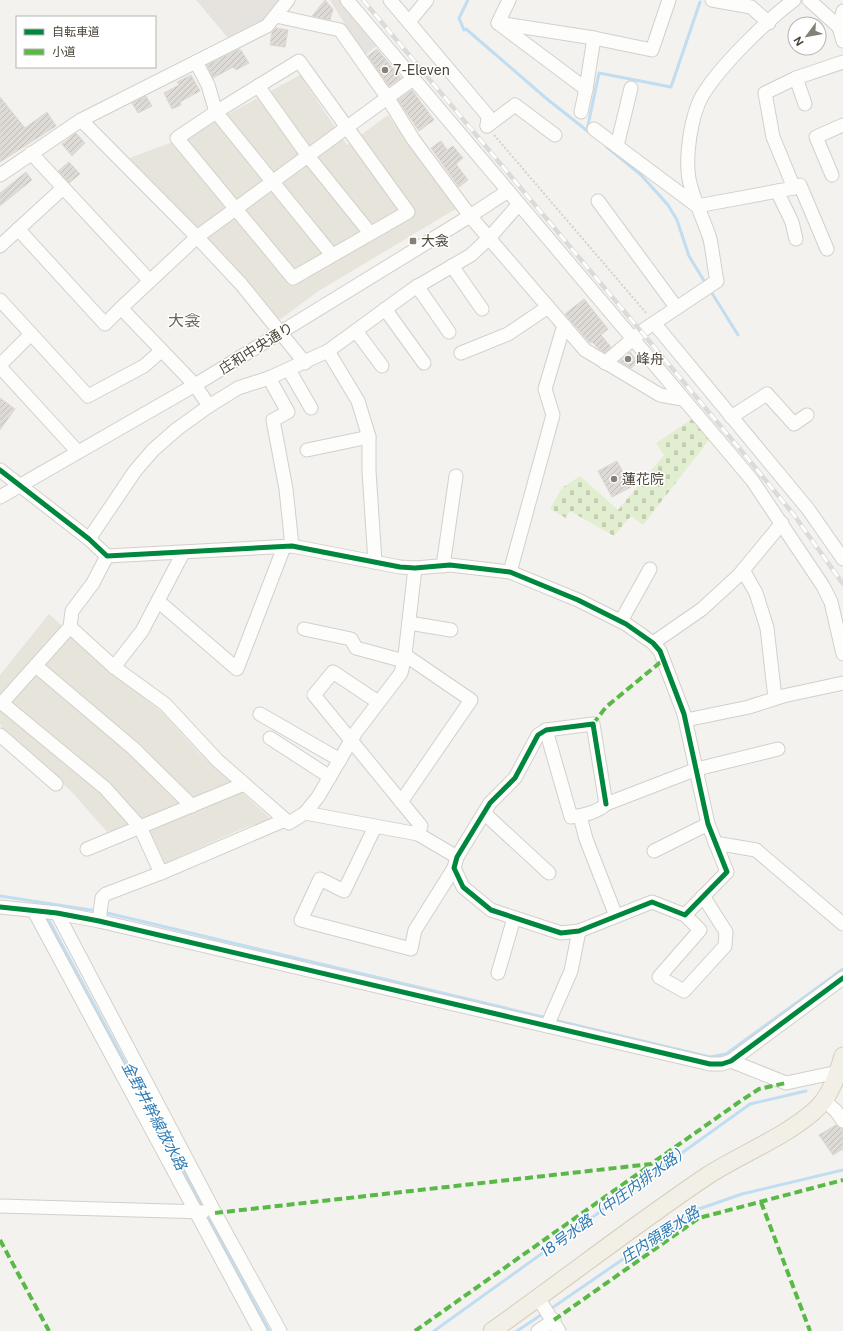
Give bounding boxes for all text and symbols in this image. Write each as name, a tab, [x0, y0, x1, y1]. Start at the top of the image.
legend	[16, 16, 156, 68]
north arrow	[787, 16, 827, 56]
text: 自転車道	[52, 25, 100, 39]
text: N	[791, 34, 806, 48]
text: 小道	[52, 45, 76, 59]
place label: 7-Eleven	[393, 62, 450, 78]
marker: 7-Eleven	[380, 65, 390, 75]
place label: 大衾	[421, 233, 449, 249]
marker: 大衾	[408, 236, 418, 246]
district label: 大衾	[168, 311, 200, 330]
street label: 庄和中央通り	[216, 319, 296, 377]
place label: 峰舟	[636, 351, 664, 367]
marker: 峰舟	[623, 354, 633, 364]
place label: 蓮花院	[622, 471, 664, 487]
marker: 蓮花院	[609, 474, 619, 484]
water label: 金野井幹線放水路	[119, 1059, 191, 1174]
water label: 18号水路（中庄内排水路）	[537, 1141, 693, 1260]
water label: 庄内領悪水路	[617, 1202, 704, 1266]

